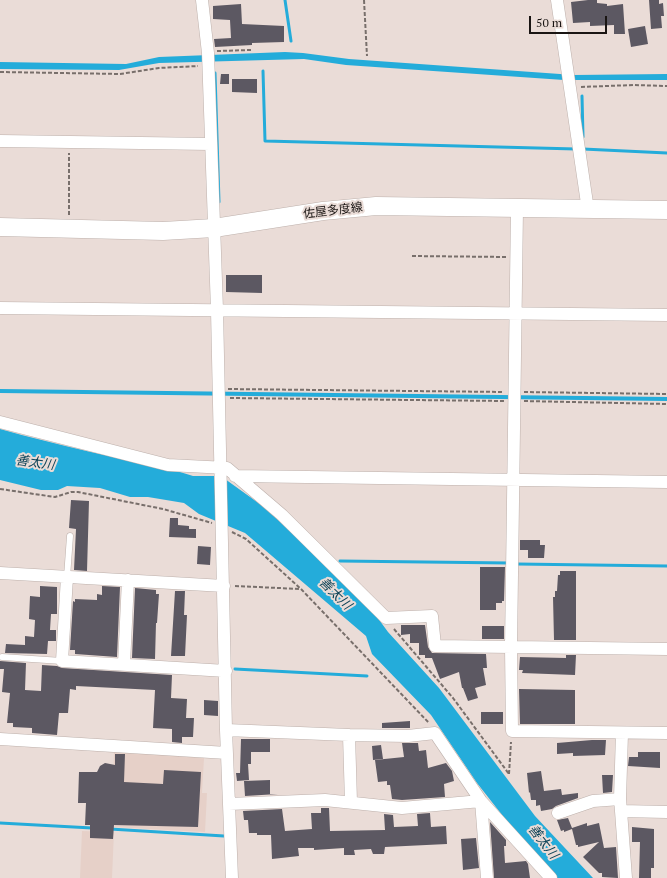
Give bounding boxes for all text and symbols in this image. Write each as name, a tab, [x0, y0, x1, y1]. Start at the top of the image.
scale bar	[531, 8, 609, 34]
text: 50 m	[536, 15, 562, 30]
street label: 佐屋多度線	[302, 200, 364, 222]
water label: 善太川	[15, 453, 55, 473]
water label: 善太川	[316, 575, 354, 613]
water label: 善太川	[525, 822, 561, 862]

